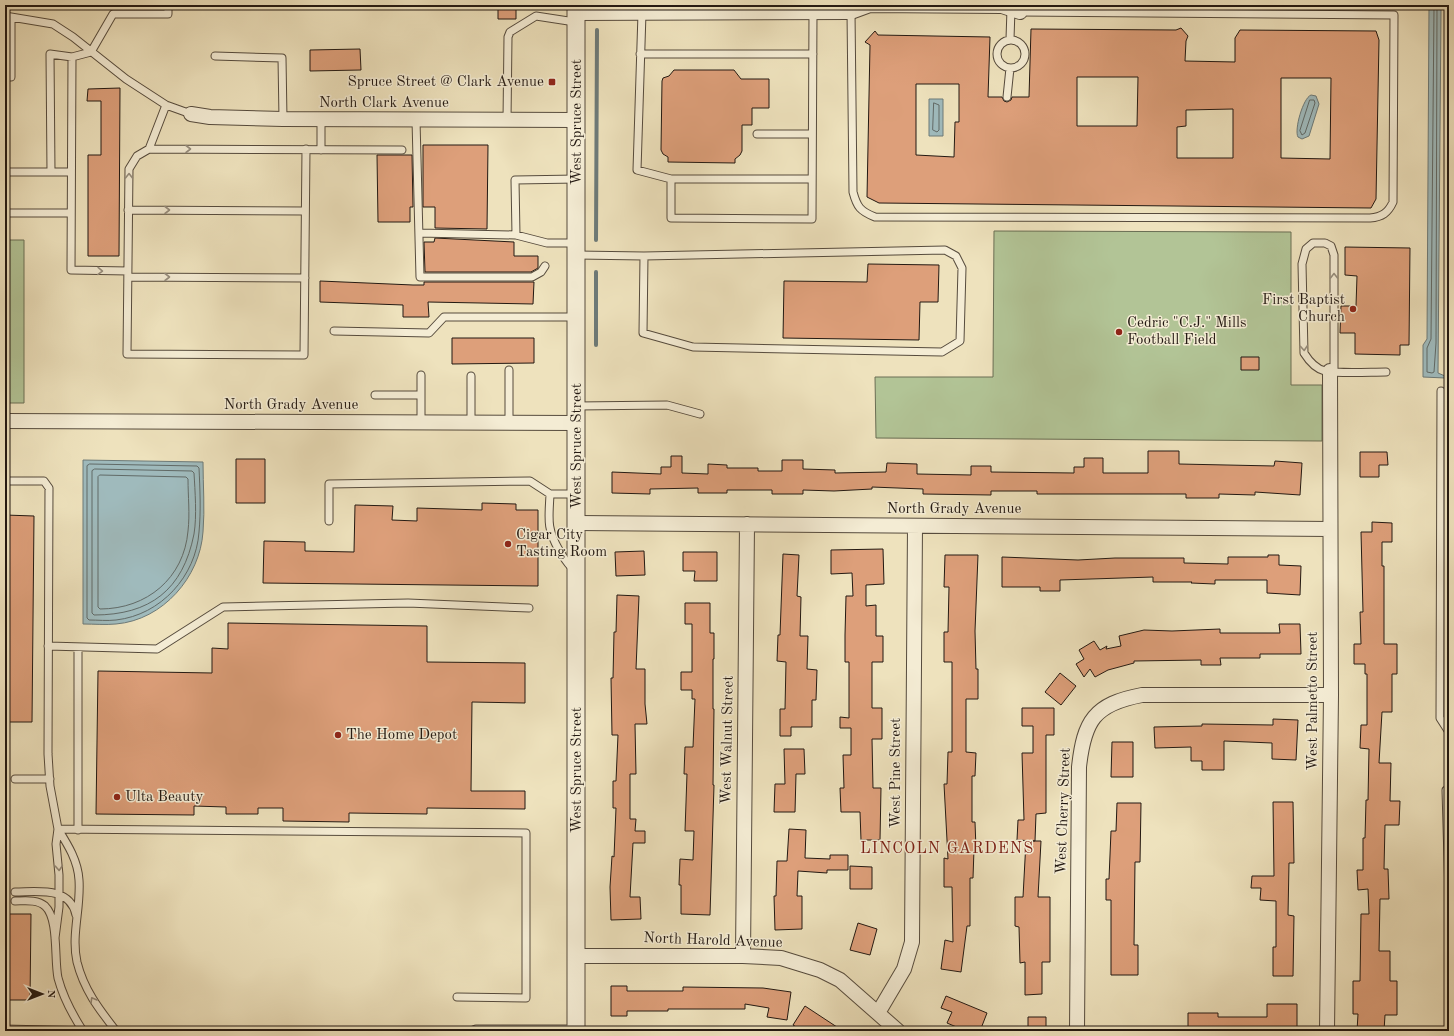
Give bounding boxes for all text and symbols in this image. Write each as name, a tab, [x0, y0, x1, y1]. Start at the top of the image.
street label: West Spruce Street	[570, 59, 585, 185]
place label: Spruce Street @ Clark Avenue	[347, 75, 544, 90]
marker: Spruce Street @ Clark Avenue	[547, 77, 557, 87]
street label: North Clark Avenue	[319, 96, 449, 111]
one-way arrow	[185, 145, 191, 153]
one-way arrow	[125, 173, 133, 179]
one-way arrow	[164, 206, 170, 214]
one-way arrow	[97, 267, 103, 275]
one-way arrow	[164, 273, 170, 281]
one-way arrow	[1330, 273, 1338, 279]
place label: First Baptist Church	[1262, 293, 1345, 325]
marker: First Baptist Church	[1348, 304, 1358, 314]
place label: Cedric "C.J." Mills Football Field	[1127, 316, 1247, 348]
marker: Cedric "C.J." Mills Football Field	[1114, 327, 1124, 337]
one-way arrow	[1300, 345, 1309, 351]
street label: West Spruce Street	[570, 383, 585, 509]
street label: North Grady Avenue	[224, 398, 358, 413]
street label: North Grady Avenue	[887, 502, 1021, 517]
place label: Cigar City Tasting Room	[516, 528, 607, 560]
marker: Cigar City Tasting Room	[503, 539, 513, 549]
street label: West Palmetto Street	[1306, 631, 1321, 771]
street label: West Walnut Street	[719, 675, 737, 805]
street label: West Spruce Street	[570, 707, 585, 833]
street label: West Pine Street	[889, 718, 904, 828]
place label: The Home Depot	[346, 728, 457, 743]
marker: The Home Depot	[333, 730, 343, 740]
street label: West Cherry Street	[1054, 747, 1074, 875]
place label: Ulta Beauty	[125, 790, 204, 805]
marker: Ulta Beauty	[112, 792, 122, 802]
district label: LINCOLN GARDENS	[860, 841, 1034, 857]
one-way arrow	[54, 865, 63, 871]
street label: North Harold Avenue	[643, 931, 783, 951]
north arrow	[22, 974, 62, 1014]
text: N	[45, 990, 56, 999]
one-way arrow	[90, 997, 97, 1004]

